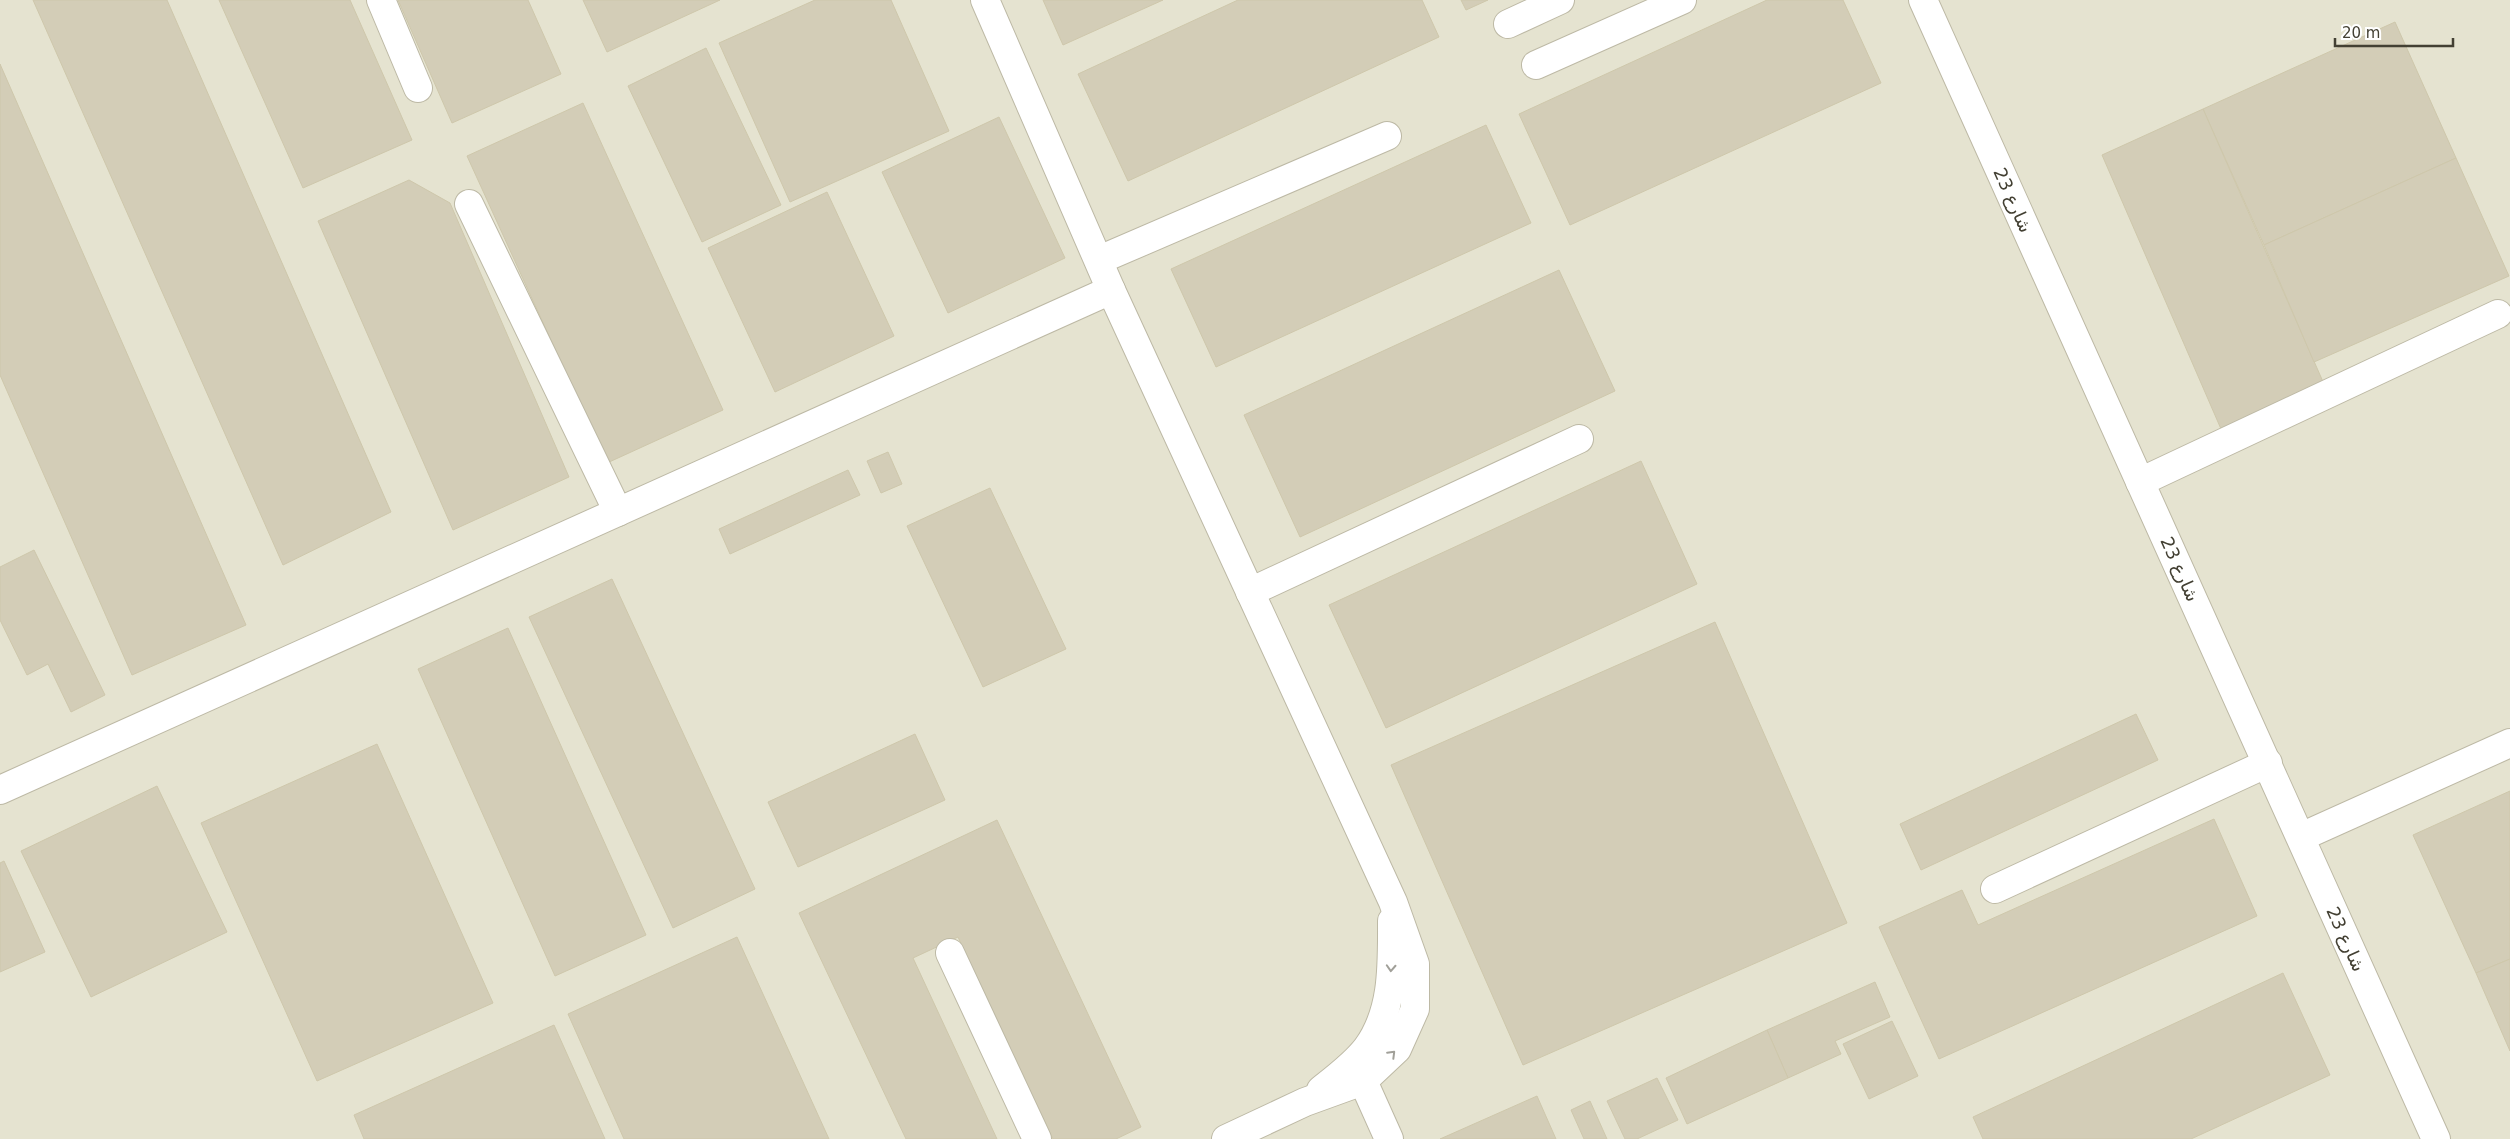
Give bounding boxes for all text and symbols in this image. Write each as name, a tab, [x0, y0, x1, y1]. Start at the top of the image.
scale bar	[2335, 15, 2452, 47]
text: 20 m	[2342, 24, 2380, 42]
street label: شارع 23	[1989, 164, 2037, 236]
street label: شارع 23	[2156, 533, 2204, 605]
street label: شارع 23	[2322, 903, 2370, 975]
one-way arrow	[1386, 964, 1397, 972]
one-way arrow	[1386, 1050, 1395, 1059]

